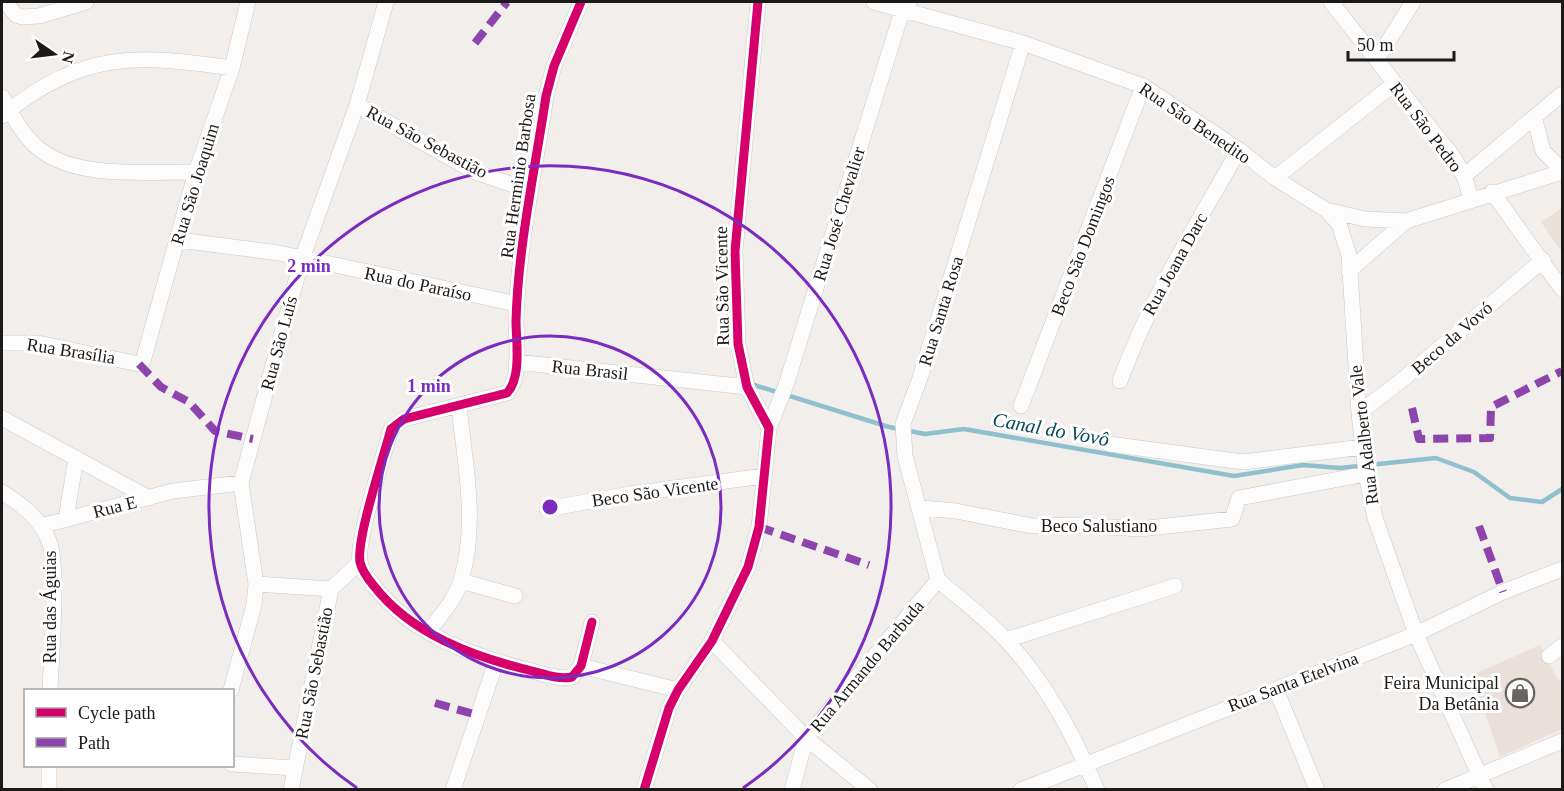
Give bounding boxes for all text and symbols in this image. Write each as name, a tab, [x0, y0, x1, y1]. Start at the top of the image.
north arrow	[24, 24, 84, 84]
scale bar	[1348, 24, 1454, 62]
text: 50 m	[1357, 35, 1394, 55]
text: N	[58, 50, 78, 66]
street label: Rua São Benedito	[1136, 78, 1254, 168]
street label: Rua São Pedro	[1386, 78, 1466, 176]
street label: Rua Herminio Barbosa	[497, 92, 539, 260]
street label: Rua São Sebastião	[363, 102, 491, 182]
street label: Rua São Joaquim	[167, 121, 223, 247]
street label: Rua José Chevalier	[809, 145, 869, 283]
street label: Beco São Domingos	[1047, 173, 1119, 319]
street label: Rua Joana Darc	[1139, 209, 1211, 319]
street label: Rua São Vicente	[711, 226, 733, 346]
street label: Rua Santa Rosa	[915, 254, 967, 368]
text: 2 min	[287, 256, 331, 276]
street label: Rua do Paraíso	[363, 263, 473, 305]
street label: Rua São Luís	[257, 294, 301, 392]
street label: Beco da Vovó	[1408, 298, 1496, 378]
street label: Rua Brasília	[25, 334, 117, 368]
street label: Rua Brasil	[551, 356, 629, 384]
street label: Rua Adalberto Vale	[1346, 364, 1382, 506]
text: 1 min	[407, 376, 451, 396]
water label: Canal do Vovô	[991, 408, 1111, 450]
street label: Beco São Vicente	[590, 473, 720, 511]
street label: Rua E	[91, 492, 139, 522]
centre of rings	[540, 497, 560, 517]
street label: Beco Salustiano	[1041, 516, 1157, 536]
street label: Rua das Águias	[39, 551, 60, 663]
street label: Rua Armando Barbuda	[806, 596, 928, 736]
street label: Rua São Sebastião	[291, 605, 337, 741]
street label: Rua Santa Etelvina	[1225, 648, 1361, 716]
place label: Feira Municipal Da Betânia	[1384, 673, 1499, 714]
shop icon: Feira Municipal Da Betânia	[1504, 677, 1536, 709]
legend	[24, 689, 234, 767]
text: Cycle path	[78, 703, 155, 723]
text: Path	[78, 733, 110, 753]

